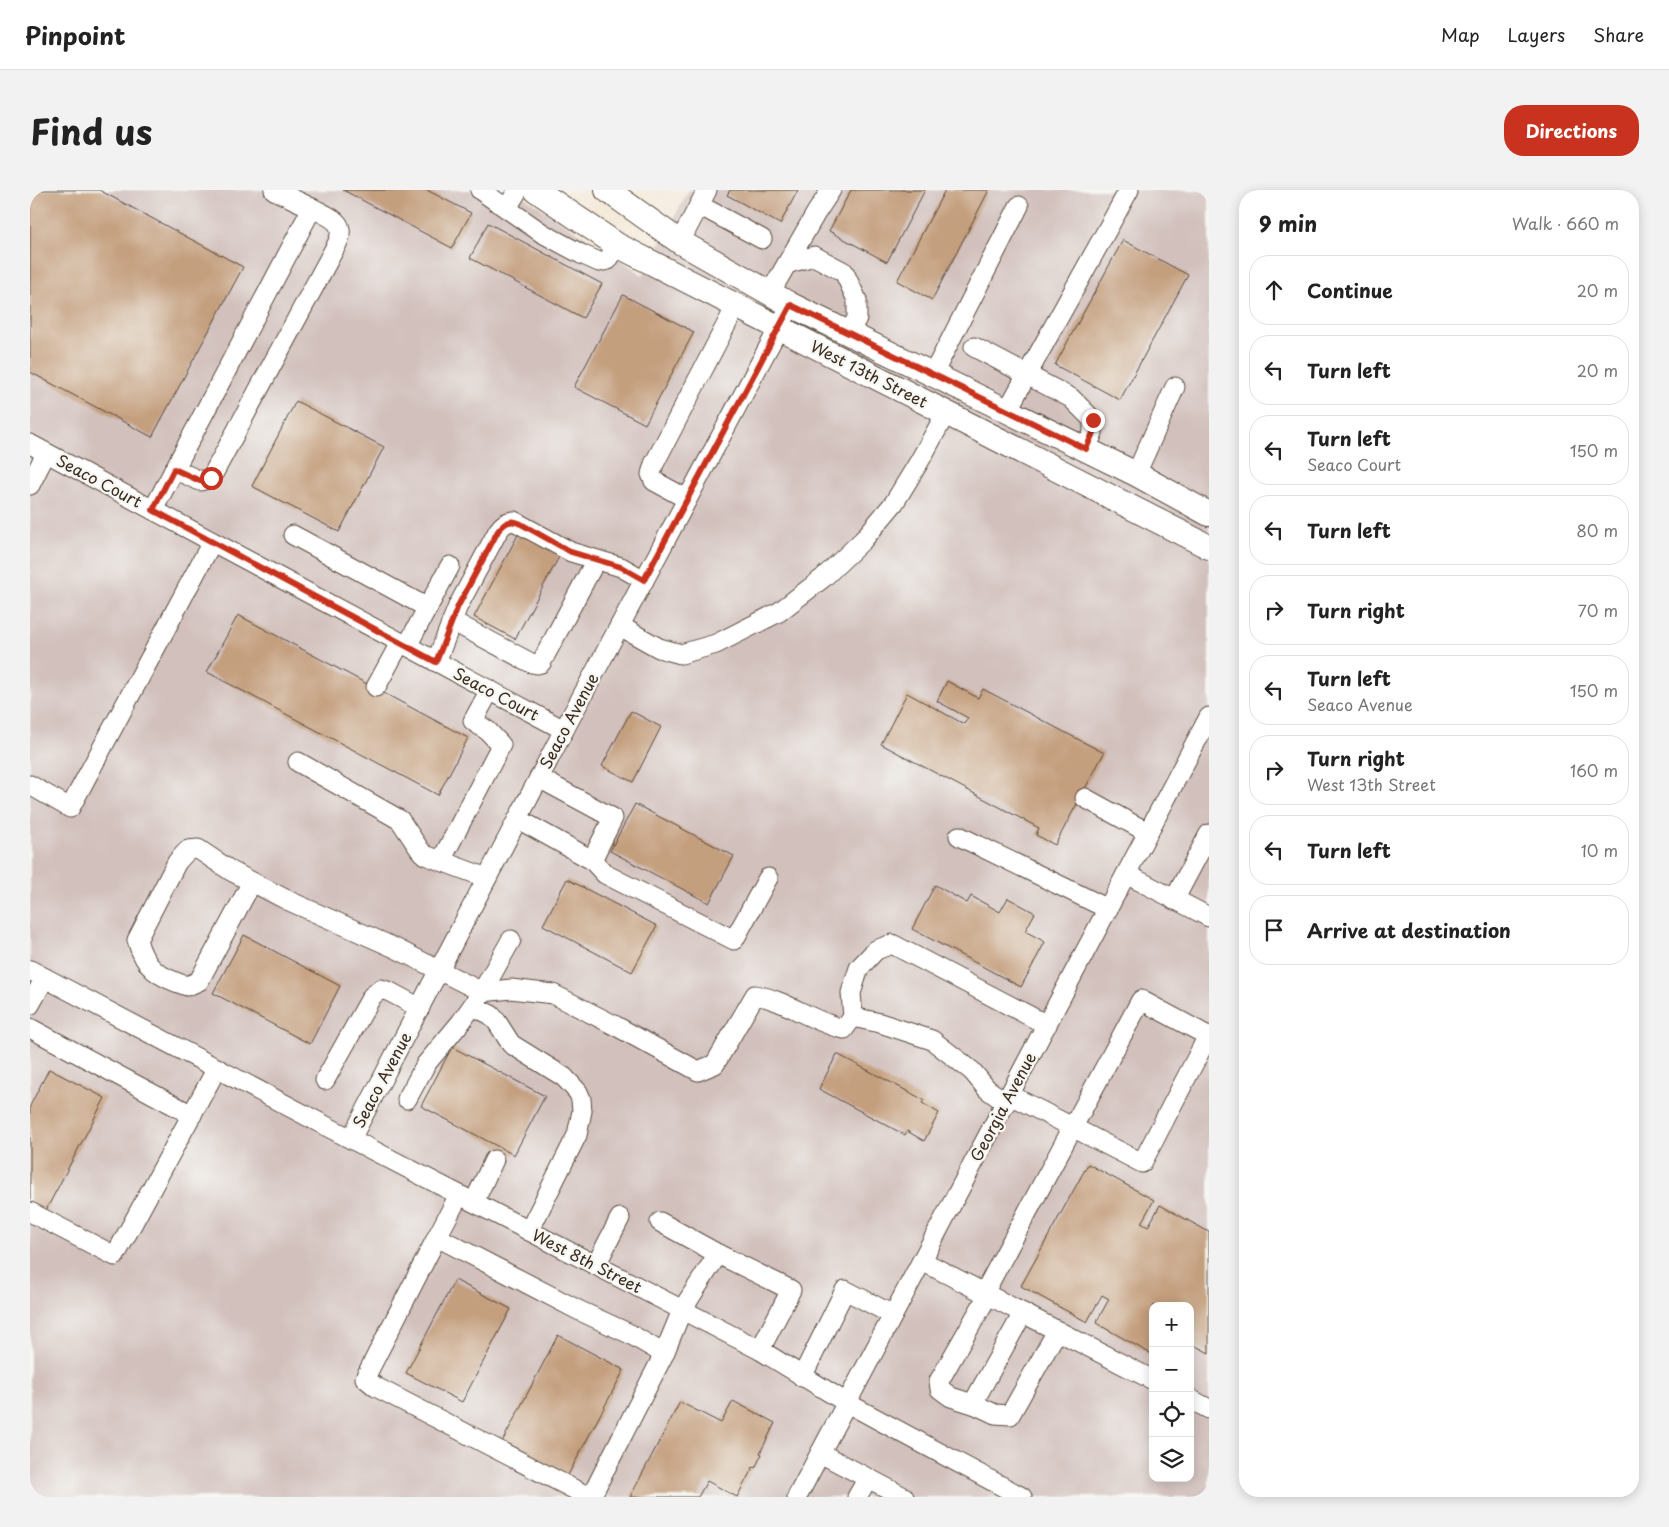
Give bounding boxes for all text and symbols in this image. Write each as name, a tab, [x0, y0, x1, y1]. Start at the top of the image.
text: Pinpoint	[25, 17, 126, 53]
text: Map	[1441, 21, 1480, 48]
text: Layers	[1508, 21, 1565, 48]
text: Share	[1593, 21, 1644, 48]
text: Find us	[30, 104, 152, 157]
button: Directions	[1504, 105, 1639, 156]
text: 9 min	[1259, 207, 1317, 239]
text: Walk · 660 m	[1512, 211, 1619, 235]
icon: ahead	[1260, 276, 1288, 304]
text: Continue	[1307, 276, 1393, 304]
text: 20 m	[1577, 278, 1618, 302]
street label: West 13th Street	[807, 333, 933, 413]
icon: left	[1260, 356, 1288, 384]
text: Turn left	[1307, 356, 1391, 384]
text: 20 m	[1577, 358, 1618, 382]
route end	[1082, 409, 1105, 432]
text: Turn left	[1307, 424, 1391, 452]
icon: left	[1260, 436, 1288, 464]
text: 150 m	[1570, 438, 1618, 462]
street label: Seaco Court	[52, 447, 147, 513]
text: Seaco Court	[1307, 452, 1401, 476]
route start	[200, 467, 223, 490]
icon: left	[1260, 516, 1288, 544]
text: Turn left	[1307, 516, 1391, 544]
text: 80 m	[1576, 518, 1618, 542]
icon: right	[1260, 596, 1288, 624]
text: Turn right	[1307, 596, 1405, 624]
text: 70 m	[1578, 598, 1618, 622]
street label: Seaco Court	[449, 660, 544, 726]
text: Turn left	[1307, 664, 1391, 692]
street label: Seaco Avenue	[533, 668, 604, 773]
icon: left	[1260, 676, 1288, 704]
text: 150 m	[1570, 678, 1618, 702]
text: Seaco Avenue	[1307, 692, 1413, 716]
text: Turn right	[1307, 744, 1405, 772]
icon: right	[1260, 756, 1288, 784]
text: 160 m	[1570, 758, 1618, 782]
text: West 13th Street	[1307, 772, 1436, 796]
icon: left	[1260, 836, 1288, 864]
text: Turn left	[1307, 836, 1391, 864]
text: 10 m	[1581, 838, 1618, 862]
icon: arrive	[1260, 916, 1288, 944]
text: Arrive at destination	[1307, 916, 1511, 944]
street label: Seaco Avenue	[346, 1027, 417, 1132]
street label: Georgia Avenue	[963, 1047, 1041, 1165]
street label: West 8th Street	[528, 1222, 647, 1298]
map controls	[1149, 1302, 1194, 1482]
button: +	[1149, 1302, 1194, 1347]
button: −	[1149, 1347, 1194, 1392]
button: locate	[1149, 1392, 1194, 1437]
button: layers	[1149, 1437, 1194, 1482]

